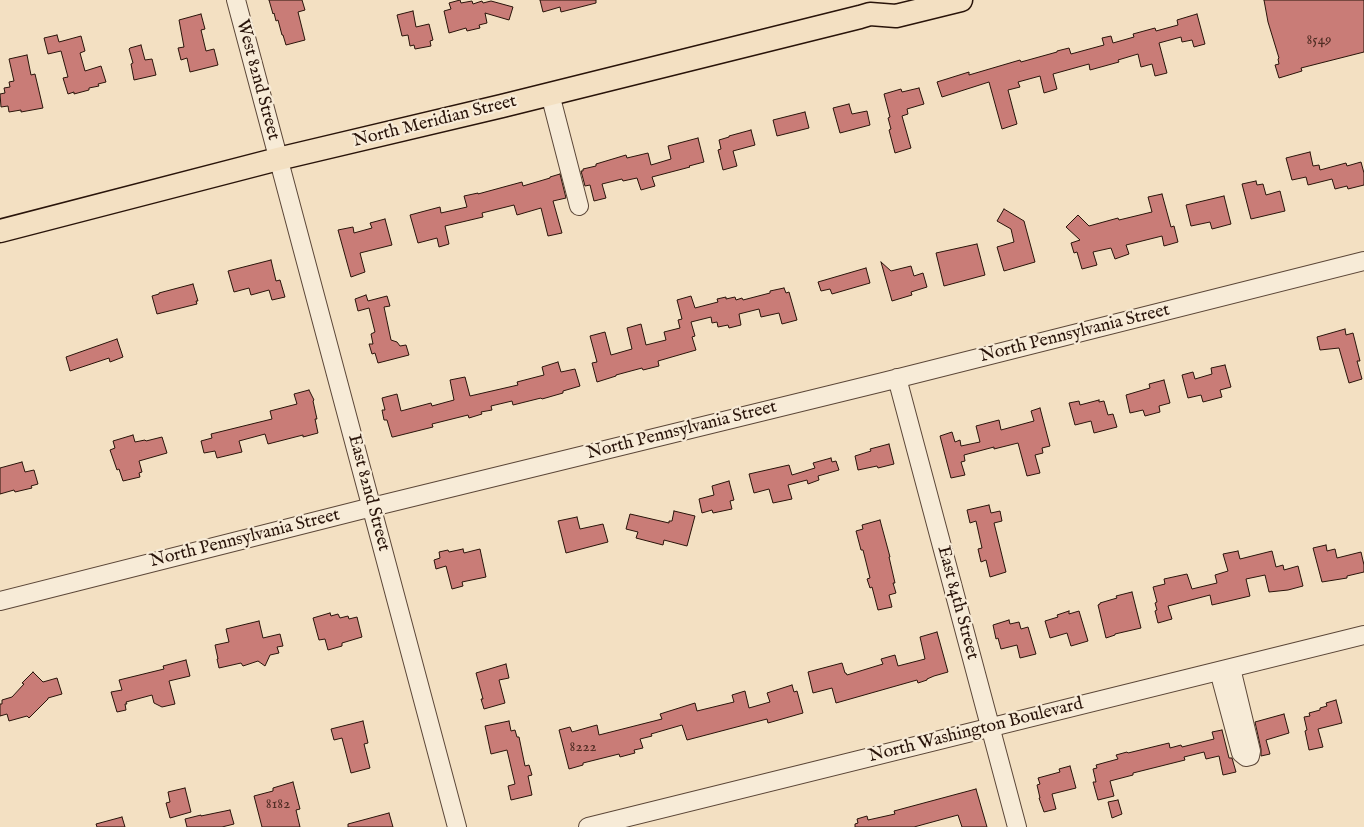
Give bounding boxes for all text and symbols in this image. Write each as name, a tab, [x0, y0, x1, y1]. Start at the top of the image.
street label: West 82nd Street	[230, 17, 284, 143]
house number: 8549	[1306, 32, 1332, 50]
street label: North Meridian Street	[351, 91, 519, 153]
street label: North Pennsylvania Street	[978, 300, 1172, 368]
street label: North Pennsylvania Street	[585, 397, 779, 465]
street label: East 82nd Street	[342, 432, 394, 554]
street label: North Pennsylvania Street	[148, 505, 342, 573]
street label: East 84th Street	[931, 544, 983, 662]
street label: North Washington Boulevard	[867, 694, 1085, 768]
house number: 8222	[570, 739, 596, 757]
house number: 8182	[266, 796, 290, 814]

